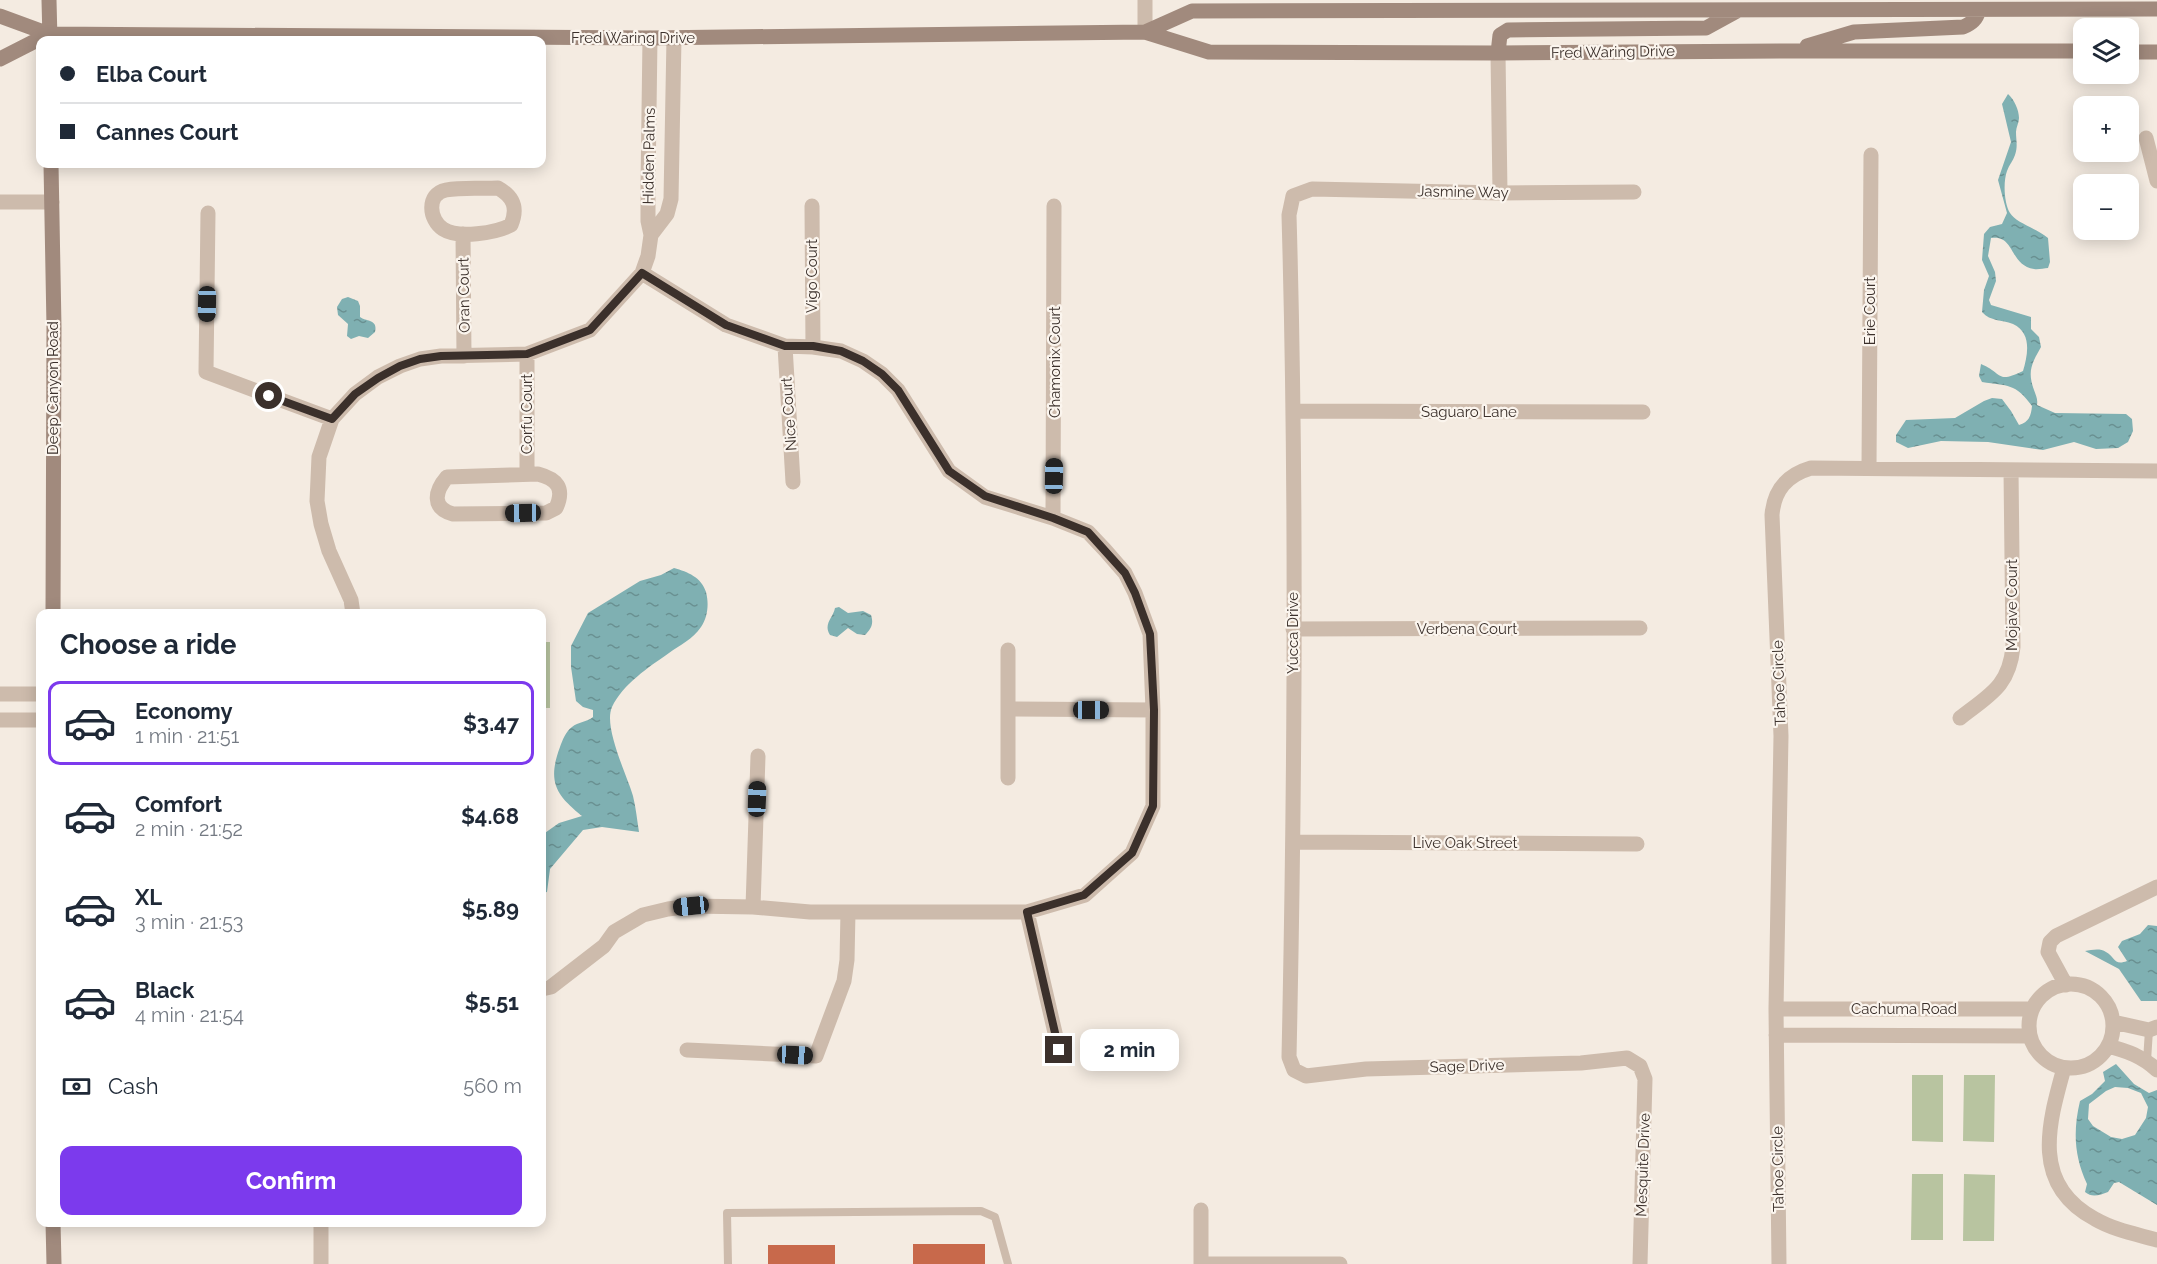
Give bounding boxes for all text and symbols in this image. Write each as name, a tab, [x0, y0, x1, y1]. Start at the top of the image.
map controls	[2073, 18, 2139, 240]
button: layers	[2073, 18, 2139, 84]
street label: Fred Waring Drive	[571, 29, 695, 47]
street label: Fred Waring Drive	[1551, 42, 1675, 62]
text: Elba Court	[96, 61, 207, 87]
button: +	[2073, 96, 2139, 162]
street label: Hidden Palms	[639, 107, 659, 205]
text: Cannes Court	[96, 119, 239, 145]
button: −	[2073, 174, 2139, 240]
street label: Jasmine Way	[1417, 182, 1509, 202]
street label: Vigo Court	[803, 239, 821, 313]
street label: Oran Court	[454, 257, 474, 333]
street label: Erie Court	[1861, 277, 1879, 345]
car	[198, 286, 216, 322]
street label: Chamonix Court	[1046, 306, 1064, 418]
street label: Deep Canyon Road	[44, 321, 62, 455]
street label: Corfu Court	[518, 374, 536, 454]
street label: Nice Court	[777, 376, 801, 452]
route start	[255, 382, 282, 409]
street label: Saguaro Lane	[1421, 403, 1517, 421]
car	[1045, 458, 1063, 494]
car	[505, 504, 541, 522]
street label: Mojave Court	[2003, 559, 2021, 651]
street label: Yucca Drive	[1284, 592, 1302, 674]
street label: Verbena Court	[1417, 620, 1517, 638]
text: Choose a ride	[60, 629, 236, 660]
street label: Tahoe Circle	[1769, 640, 1789, 726]
icon: car	[63, 696, 117, 750]
text: Economy	[135, 698, 233, 724]
car	[1073, 701, 1109, 719]
text: $3.47	[463, 710, 519, 736]
text: 1 min · 21:51	[135, 724, 239, 748]
car	[747, 781, 767, 817]
icon: car	[63, 789, 117, 843]
text: Comfort	[135, 791, 222, 817]
text: $4.68	[461, 803, 519, 829]
text: 2 min · 21:52	[135, 817, 243, 841]
street label: Live Oak Street	[1412, 834, 1518, 852]
icon: car	[63, 882, 117, 936]
text: XL	[135, 884, 162, 910]
car	[672, 895, 710, 917]
text: $5.89	[462, 896, 519, 922]
text: 3 min · 21:53	[135, 910, 243, 934]
icon: car	[63, 975, 117, 1029]
text: Black	[135, 977, 194, 1003]
text: $5.51	[465, 989, 519, 1015]
street label: Cachuma Road	[1851, 1000, 1957, 1018]
text: 4 min · 21:54	[135, 1003, 244, 1027]
callout: 2 min	[1080, 1029, 1179, 1071]
route end	[1045, 1036, 1072, 1063]
text: 2 min	[1104, 1038, 1155, 1062]
car	[777, 1045, 813, 1065]
street label: Sage Drive	[1429, 1056, 1505, 1076]
icon: cash	[60, 1070, 93, 1103]
text: Cash	[108, 1073, 159, 1099]
text: 560 m	[463, 1074, 522, 1098]
street label: Mesquite Drive	[1632, 1113, 1654, 1217]
street label: Tahoe Circle	[1768, 1126, 1788, 1212]
button: Confirm	[60, 1146, 522, 1215]

